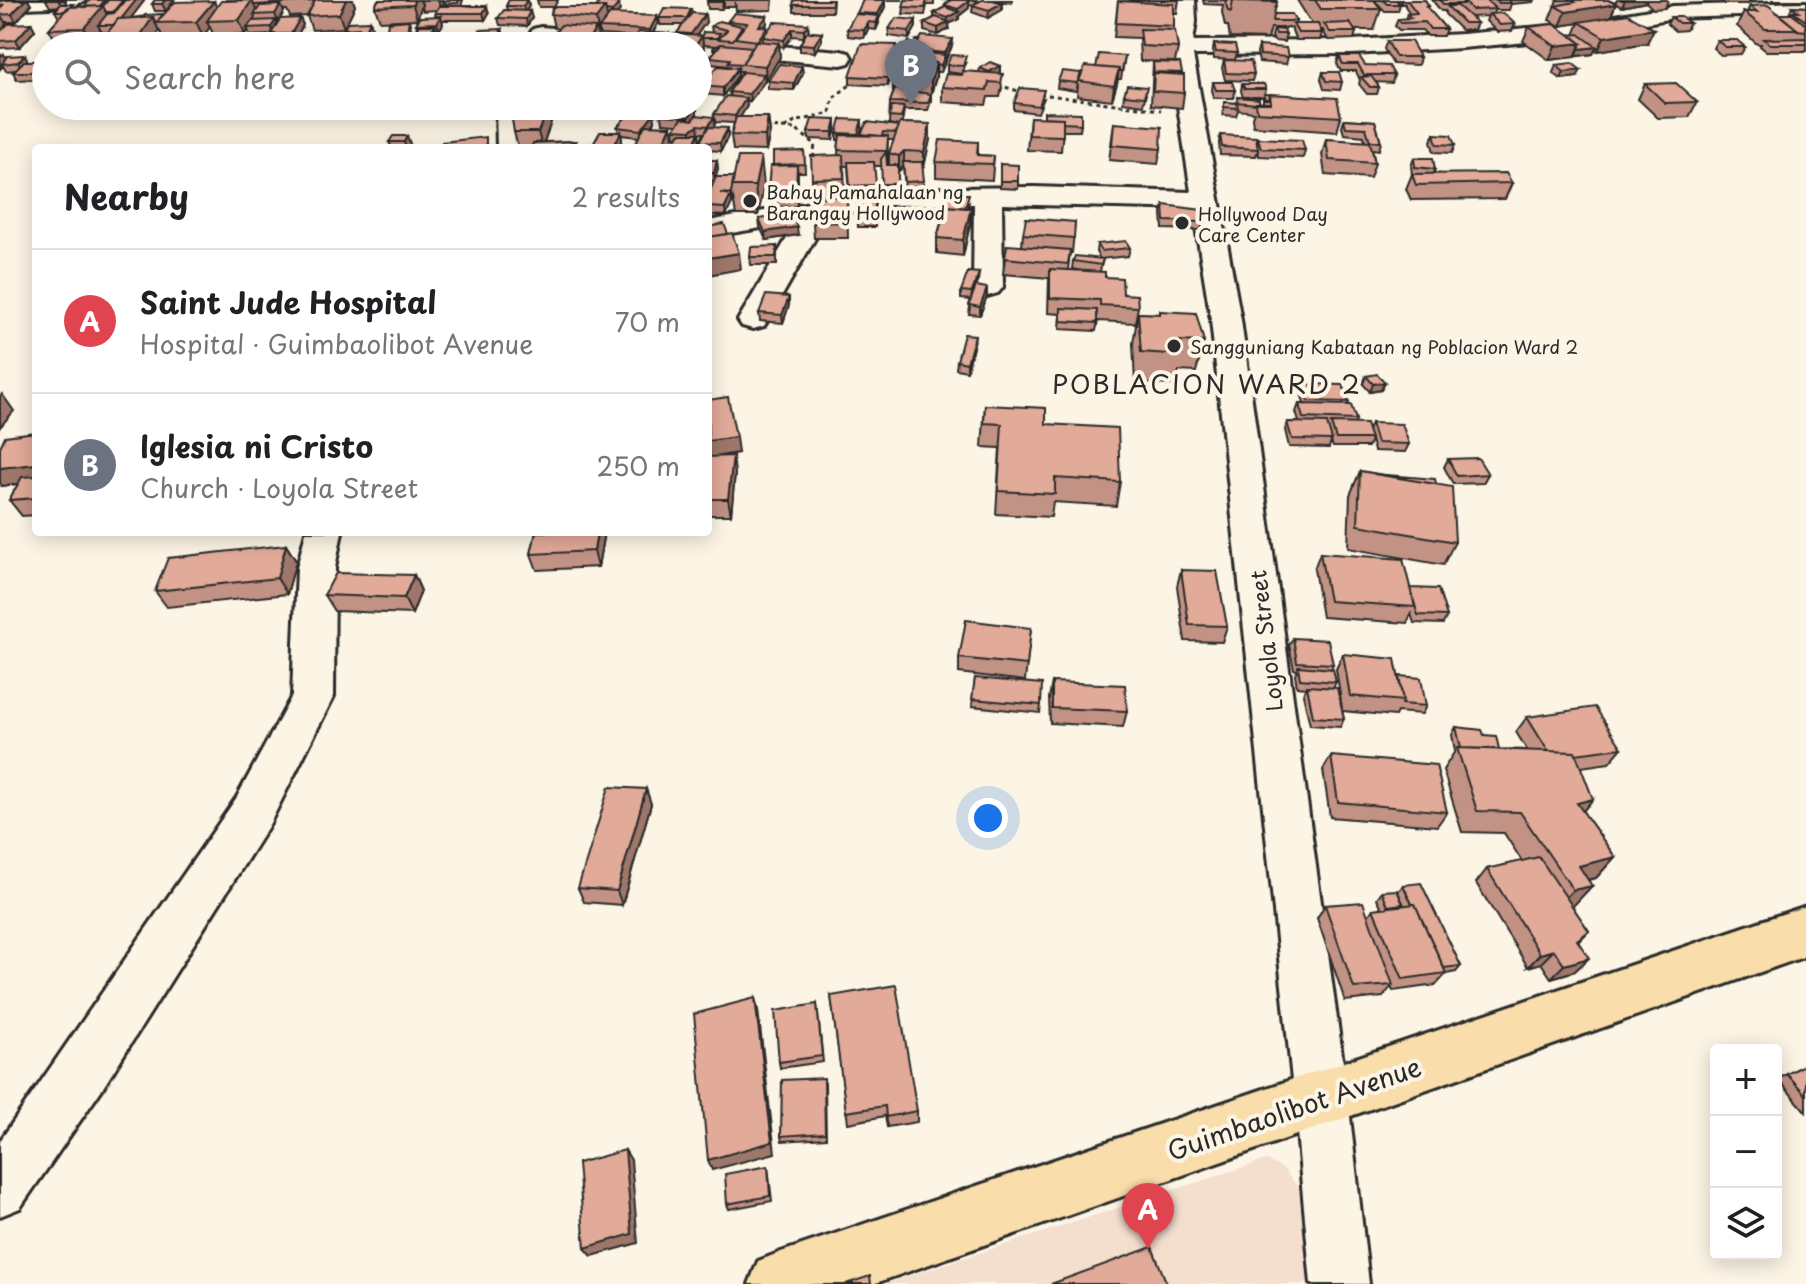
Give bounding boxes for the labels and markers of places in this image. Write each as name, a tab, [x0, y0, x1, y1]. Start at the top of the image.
pin: B	[885, 39, 937, 105]
place label: Bahay Pamahalaan ng Barangay Hollywood	[766, 178, 964, 226]
marker: Bahay Pamahalaan ng Barangay Hollywood	[741, 192, 759, 210]
place label: Hollywood Day Care Center	[1198, 200, 1328, 248]
marker: Hollywood Day Care Center	[1173, 214, 1191, 232]
place label: Sangguniang Kabataan ng Poblacion Ward 2	[1190, 333, 1578, 360]
marker: Sangguniang Kabataan ng Poblacion Ward 2	[1165, 337, 1183, 355]
pin: A	[1122, 1183, 1174, 1249]

